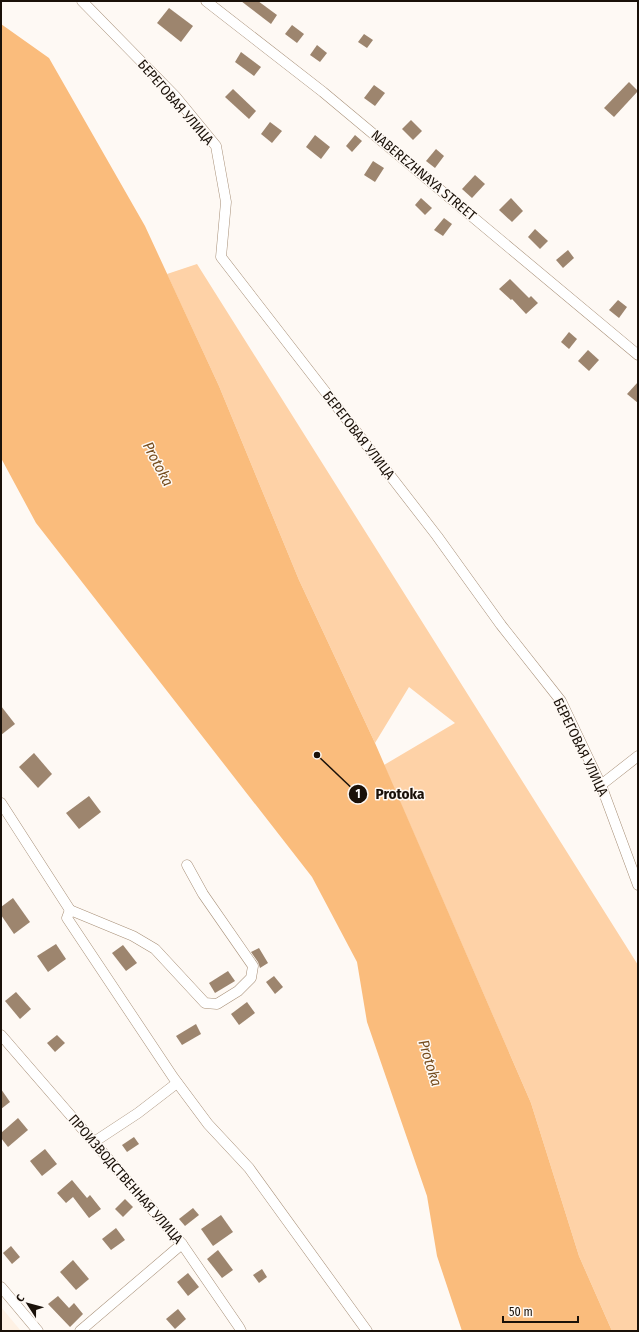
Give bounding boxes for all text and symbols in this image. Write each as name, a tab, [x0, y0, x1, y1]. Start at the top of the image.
street label: БЕРЕГОВАЯ УЛИЦА	[134, 56, 218, 149]
street label: NABEREZHNAYA STREET	[368, 127, 480, 225]
street label: БЕРЕГОВАЯ УЛИЦА	[319, 388, 399, 483]
water label: Protoka	[139, 439, 177, 489]
street label: БЕРЕГОВАЯ УЛИЦА	[549, 695, 612, 800]
callout: Protoka	[348, 781, 433, 808]
text: Protoka	[376, 785, 425, 803]
text: 1	[355, 787, 361, 801]
water label: Protoka	[414, 1038, 446, 1089]
street label: ПРОИЗВОДСТВЕННАЯ УЛИЦА	[65, 1111, 187, 1248]
north arrow	[8, 1284, 48, 1324]
text: С	[13, 1292, 27, 1305]
scale bar	[503, 1298, 578, 1324]
text: 50 m	[509, 1305, 533, 1319]

